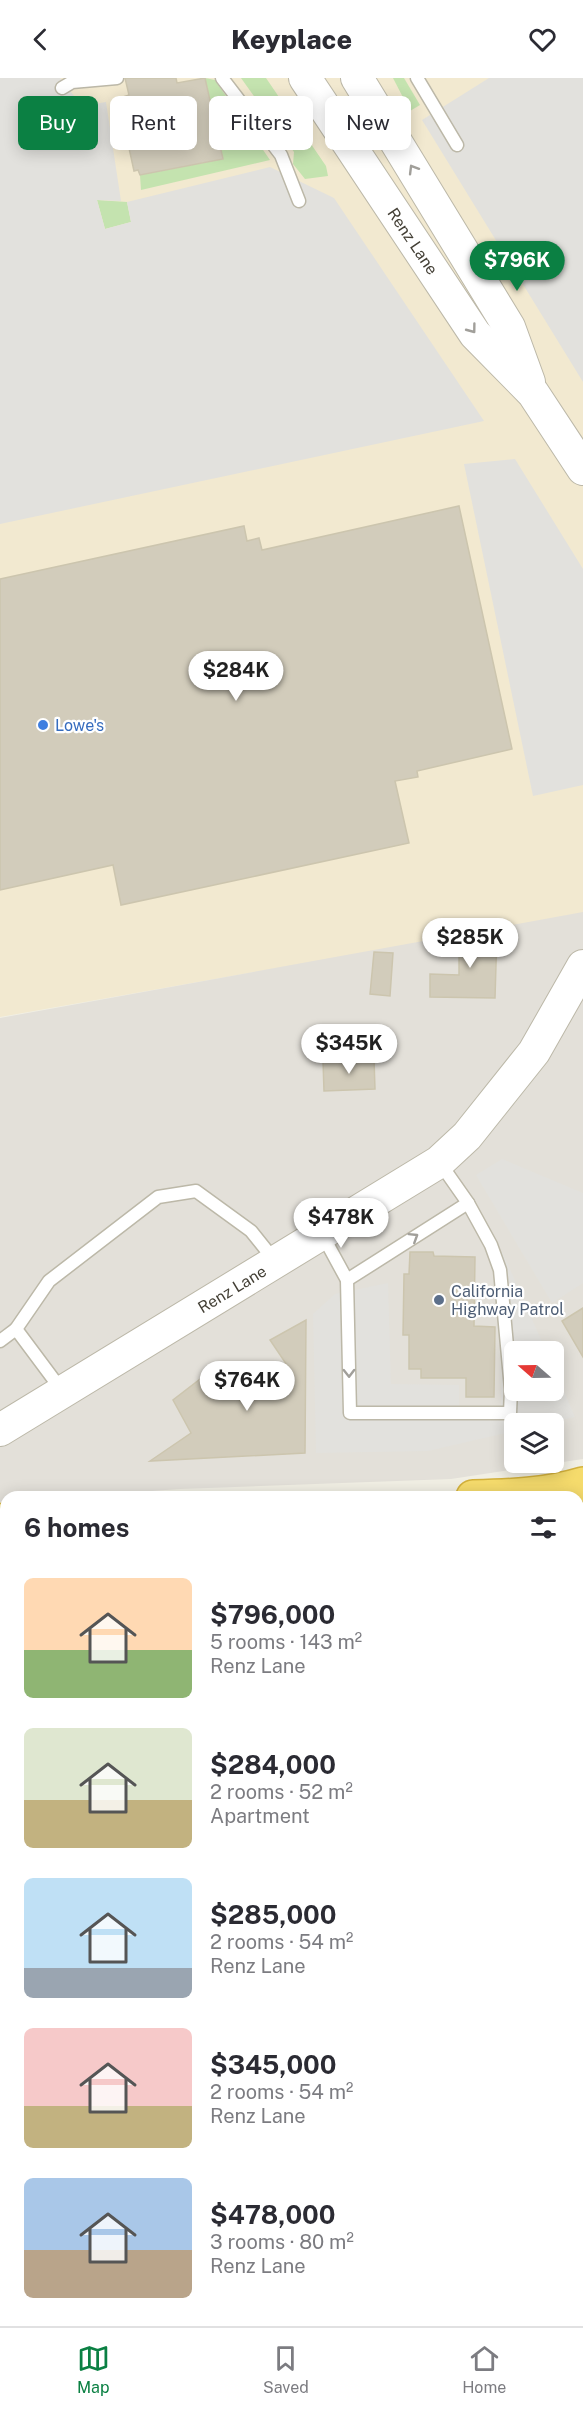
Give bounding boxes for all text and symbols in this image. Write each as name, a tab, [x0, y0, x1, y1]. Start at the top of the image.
icon: back	[24, 23, 57, 56]
text: Keyplace	[231, 23, 352, 55]
icon: heart	[526, 23, 559, 56]
chip: Buy	[18, 96, 98, 150]
chip: Rent	[110, 96, 197, 150]
chip: Filters	[209, 96, 313, 150]
chip: New	[325, 96, 411, 150]
one-way arrow	[408, 165, 420, 175]
street label: Renz Lane	[383, 204, 442, 278]
pin: $796K	[475, 241, 559, 292]
text: $796K	[484, 248, 550, 272]
one-way arrow	[465, 323, 476, 334]
pin: $284K	[194, 651, 278, 702]
text: $284K	[202, 658, 270, 682]
place label: Lowe's	[55, 716, 104, 735]
marker: Lowe's	[36, 718, 50, 732]
pin: $285K	[428, 918, 512, 969]
text: $285K	[436, 925, 504, 949]
pin: $345K	[307, 1024, 391, 1075]
text: $345K	[315, 1031, 383, 1055]
pin: $478K	[299, 1198, 383, 1249]
text: $478K	[308, 1205, 374, 1229]
one-way arrow	[407, 1233, 418, 1244]
street label: Renz Lane	[195, 1262, 270, 1317]
place label: California Highway Patrol	[451, 1282, 564, 1319]
marker: California Highway Patrol	[432, 1293, 446, 1307]
north arrow	[504, 1341, 564, 1401]
map controls	[504, 1341, 564, 1473]
pin: $764K	[205, 1361, 289, 1412]
text: $764K	[214, 1368, 280, 1392]
one-way arrow	[343, 1369, 355, 1378]
button: layers	[504, 1413, 564, 1473]
icon: filters	[527, 1511, 560, 1544]
text: 6 homes	[24, 1512, 129, 1543]
text: $796,000	[210, 1599, 335, 1630]
icon: home	[72, 1602, 144, 1674]
text: 5 rooms · 143 m²	[210, 1630, 362, 1654]
text: Renz Lane	[210, 1654, 306, 1678]
text: $284,000	[210, 1749, 336, 1780]
icon: home	[72, 1752, 144, 1824]
text: 2 rooms · 52 m²	[210, 1780, 353, 1804]
text: Apartment	[210, 1804, 310, 1828]
text: $285,000	[210, 1899, 337, 1930]
icon: home	[72, 1902, 144, 1974]
text: 2 rooms · 54 m²	[210, 1930, 353, 1954]
text: Renz Lane	[210, 1954, 306, 1978]
text: $345,000	[210, 2049, 337, 2080]
icon: home	[72, 2052, 144, 2124]
text: 2 rooms · 54 m²	[210, 2080, 353, 2104]
text: Renz Lane	[210, 2104, 306, 2128]
text: $478,000	[210, 2199, 336, 2230]
icon: home	[72, 2202, 144, 2274]
text: 3 rooms · 80 m²	[210, 2230, 354, 2254]
text: Renz Lane	[210, 2254, 306, 2278]
tab: Map	[77, 2342, 110, 2397]
tab: Saved	[263, 2342, 309, 2397]
tab: Home	[462, 2342, 506, 2397]

